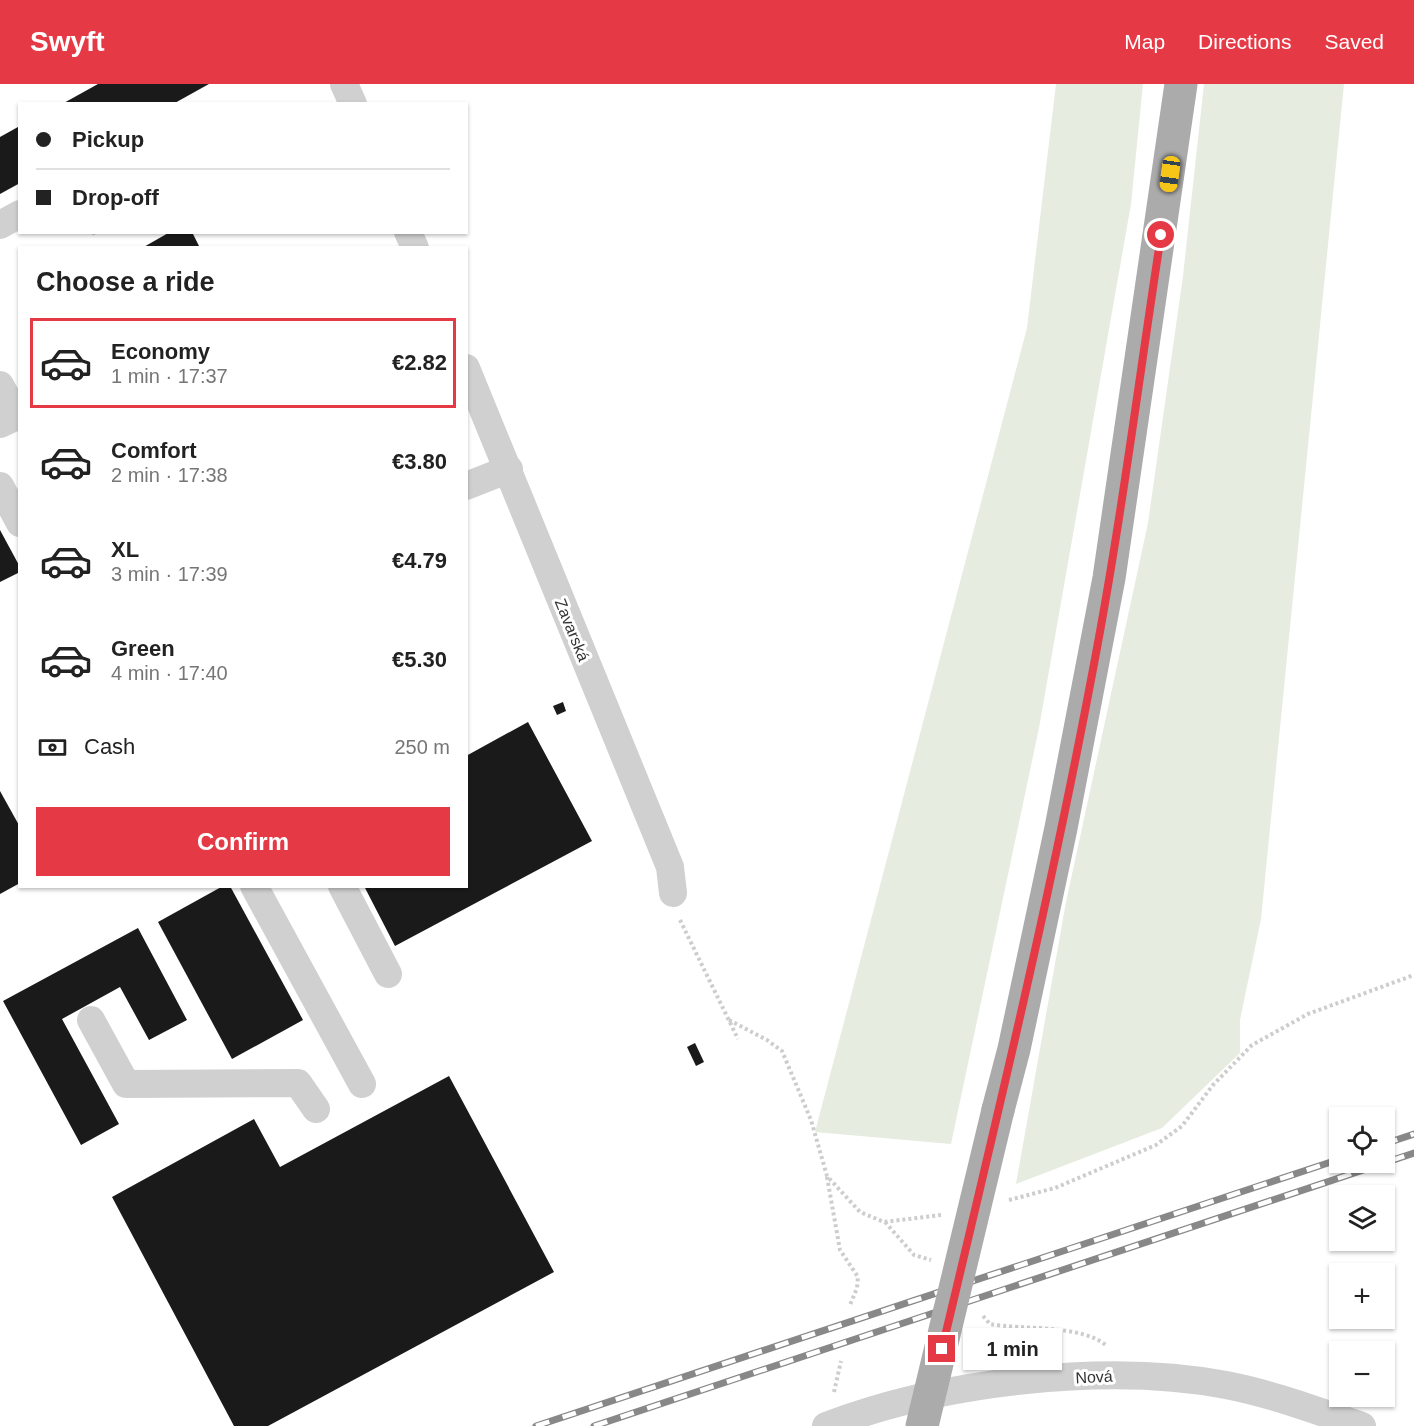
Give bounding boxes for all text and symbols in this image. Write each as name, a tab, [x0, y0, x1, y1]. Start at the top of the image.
text: Swyft	[30, 26, 105, 57]
text: Map	[1124, 30, 1165, 53]
text: Directions	[1198, 30, 1291, 53]
text: Saved	[1324, 30, 1384, 53]
text: Pickup	[72, 127, 144, 152]
car	[1159, 155, 1181, 193]
text: Drop-off	[72, 185, 159, 210]
route start	[1147, 221, 1174, 248]
text: Choose a ride	[36, 267, 215, 297]
icon: car	[39, 336, 93, 390]
text: Economy	[111, 339, 210, 364]
text: €2.82	[392, 350, 447, 375]
text: 1 min · 17:37	[111, 365, 228, 387]
icon: car	[39, 435, 93, 489]
text: Comfort	[111, 438, 197, 463]
text: €3.80	[392, 449, 447, 474]
text: 2 min · 17:38	[111, 464, 228, 486]
icon: car	[39, 534, 93, 588]
text: XL	[111, 537, 139, 562]
text: €4.79	[392, 548, 447, 573]
text: 3 min · 17:39	[111, 563, 228, 585]
street label: Zavarská	[552, 596, 592, 664]
icon: car	[39, 633, 93, 687]
text: Green	[111, 636, 175, 661]
text: €5.30	[392, 647, 447, 672]
text: 4 min · 17:40	[111, 662, 228, 684]
icon: cash	[36, 731, 69, 764]
text: Cash	[84, 734, 135, 759]
text: 250 m	[394, 736, 450, 758]
button: Confirm	[36, 807, 450, 876]
map controls	[1329, 1107, 1395, 1407]
button: locate	[1329, 1107, 1395, 1173]
button: layers	[1329, 1185, 1395, 1251]
button: +	[1329, 1263, 1395, 1329]
callout: 1 min	[963, 1328, 1062, 1370]
route end	[928, 1335, 955, 1362]
text: 1 min	[986, 1338, 1039, 1360]
button: −	[1329, 1341, 1395, 1407]
street label: Nová	[1075, 1368, 1113, 1386]

